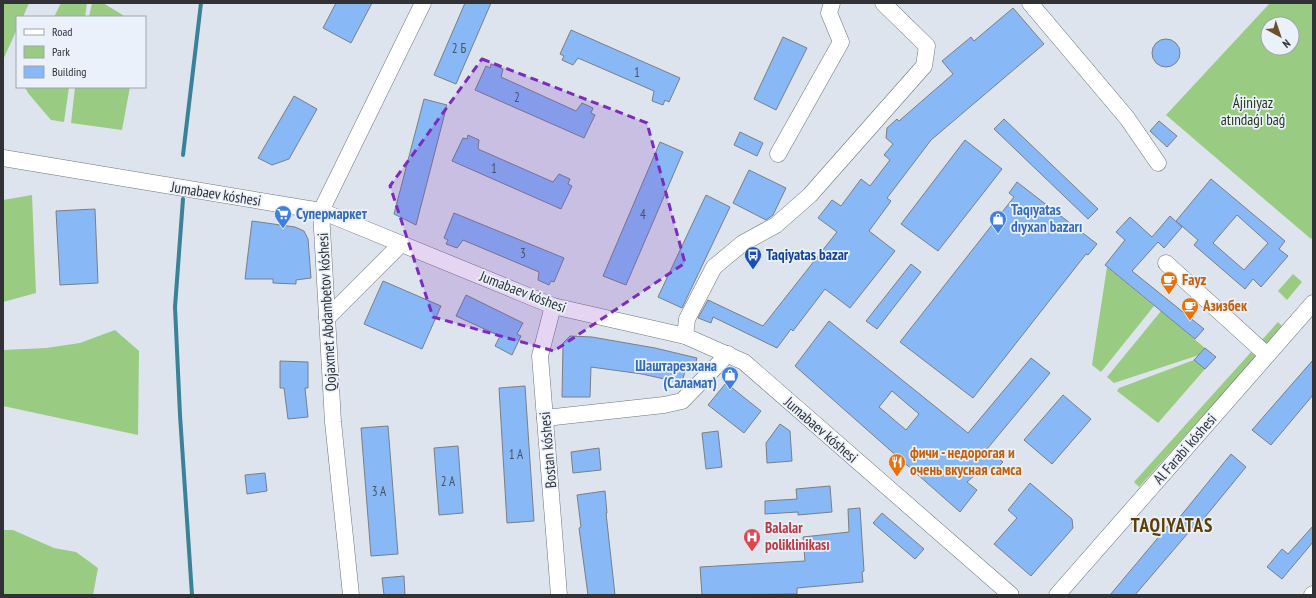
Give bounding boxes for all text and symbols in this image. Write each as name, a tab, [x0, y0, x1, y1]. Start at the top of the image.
legend	[16, 16, 146, 88]
north arrow	[1260, 16, 1300, 56]
text: Road	[52, 24, 72, 39]
text: N	[1280, 36, 1293, 51]
house number: 2 Б	[452, 40, 466, 57]
text: Park	[52, 44, 70, 59]
text: Building	[52, 64, 87, 79]
house number: 1	[634, 64, 640, 81]
house number: 2	[514, 89, 520, 106]
park label: Ájiniyaz atındaǵı baǵ	[1221, 93, 1285, 129]
house number: 1	[491, 160, 497, 177]
street label: Jumabaev kóshesi	[169, 177, 263, 210]
place label: Taqıyatas dıyxan bazarı	[1011, 200, 1082, 236]
supermarket icon: Супермаркет	[273, 204, 293, 229]
place label: Супермаркет	[296, 204, 368, 223]
house number: 4	[640, 206, 646, 223]
shop icon: Taqıyatas dıyxan bazarı	[988, 209, 1008, 234]
street label: Qojaxmet Abdambetov kóshesi	[313, 232, 340, 392]
house number: 3	[520, 245, 526, 262]
bus stop icon: Taqiyatas bazar	[743, 245, 763, 270]
place label: Taqiyatas bazar	[766, 245, 849, 264]
street label: Jumabaev kóshesi	[476, 266, 569, 317]
cafe icon: Fayz	[1159, 270, 1179, 295]
place label: Fayz	[1182, 270, 1206, 289]
cafe icon: Азизбек	[1180, 296, 1200, 321]
place label: Азизбек	[1202, 296, 1248, 315]
place label: Шаштарезхана (Саламат)	[635, 356, 717, 392]
shop icon: Шаштарезхана (Саламат)	[720, 365, 740, 390]
street label: Jumabaev kóshesi	[780, 392, 862, 467]
street label: Al Farabi kóshesi	[1149, 409, 1220, 488]
street label: Bostan kóshesi	[535, 411, 560, 489]
place label: фичи - недорогая и очень вкусная самса	[910, 443, 1022, 479]
house number: 1 А	[509, 446, 524, 463]
restaurant icon: фичи - недорогая и очень вкусная самса	[887, 452, 907, 477]
house number: 2 А	[441, 473, 456, 490]
house number: 3 А	[372, 483, 387, 500]
district label: TAQIYATAS	[1131, 513, 1213, 537]
place label: Balalar poliklinikası	[765, 518, 830, 554]
hospital icon: Balalar poliklinikası	[742, 527, 762, 552]

